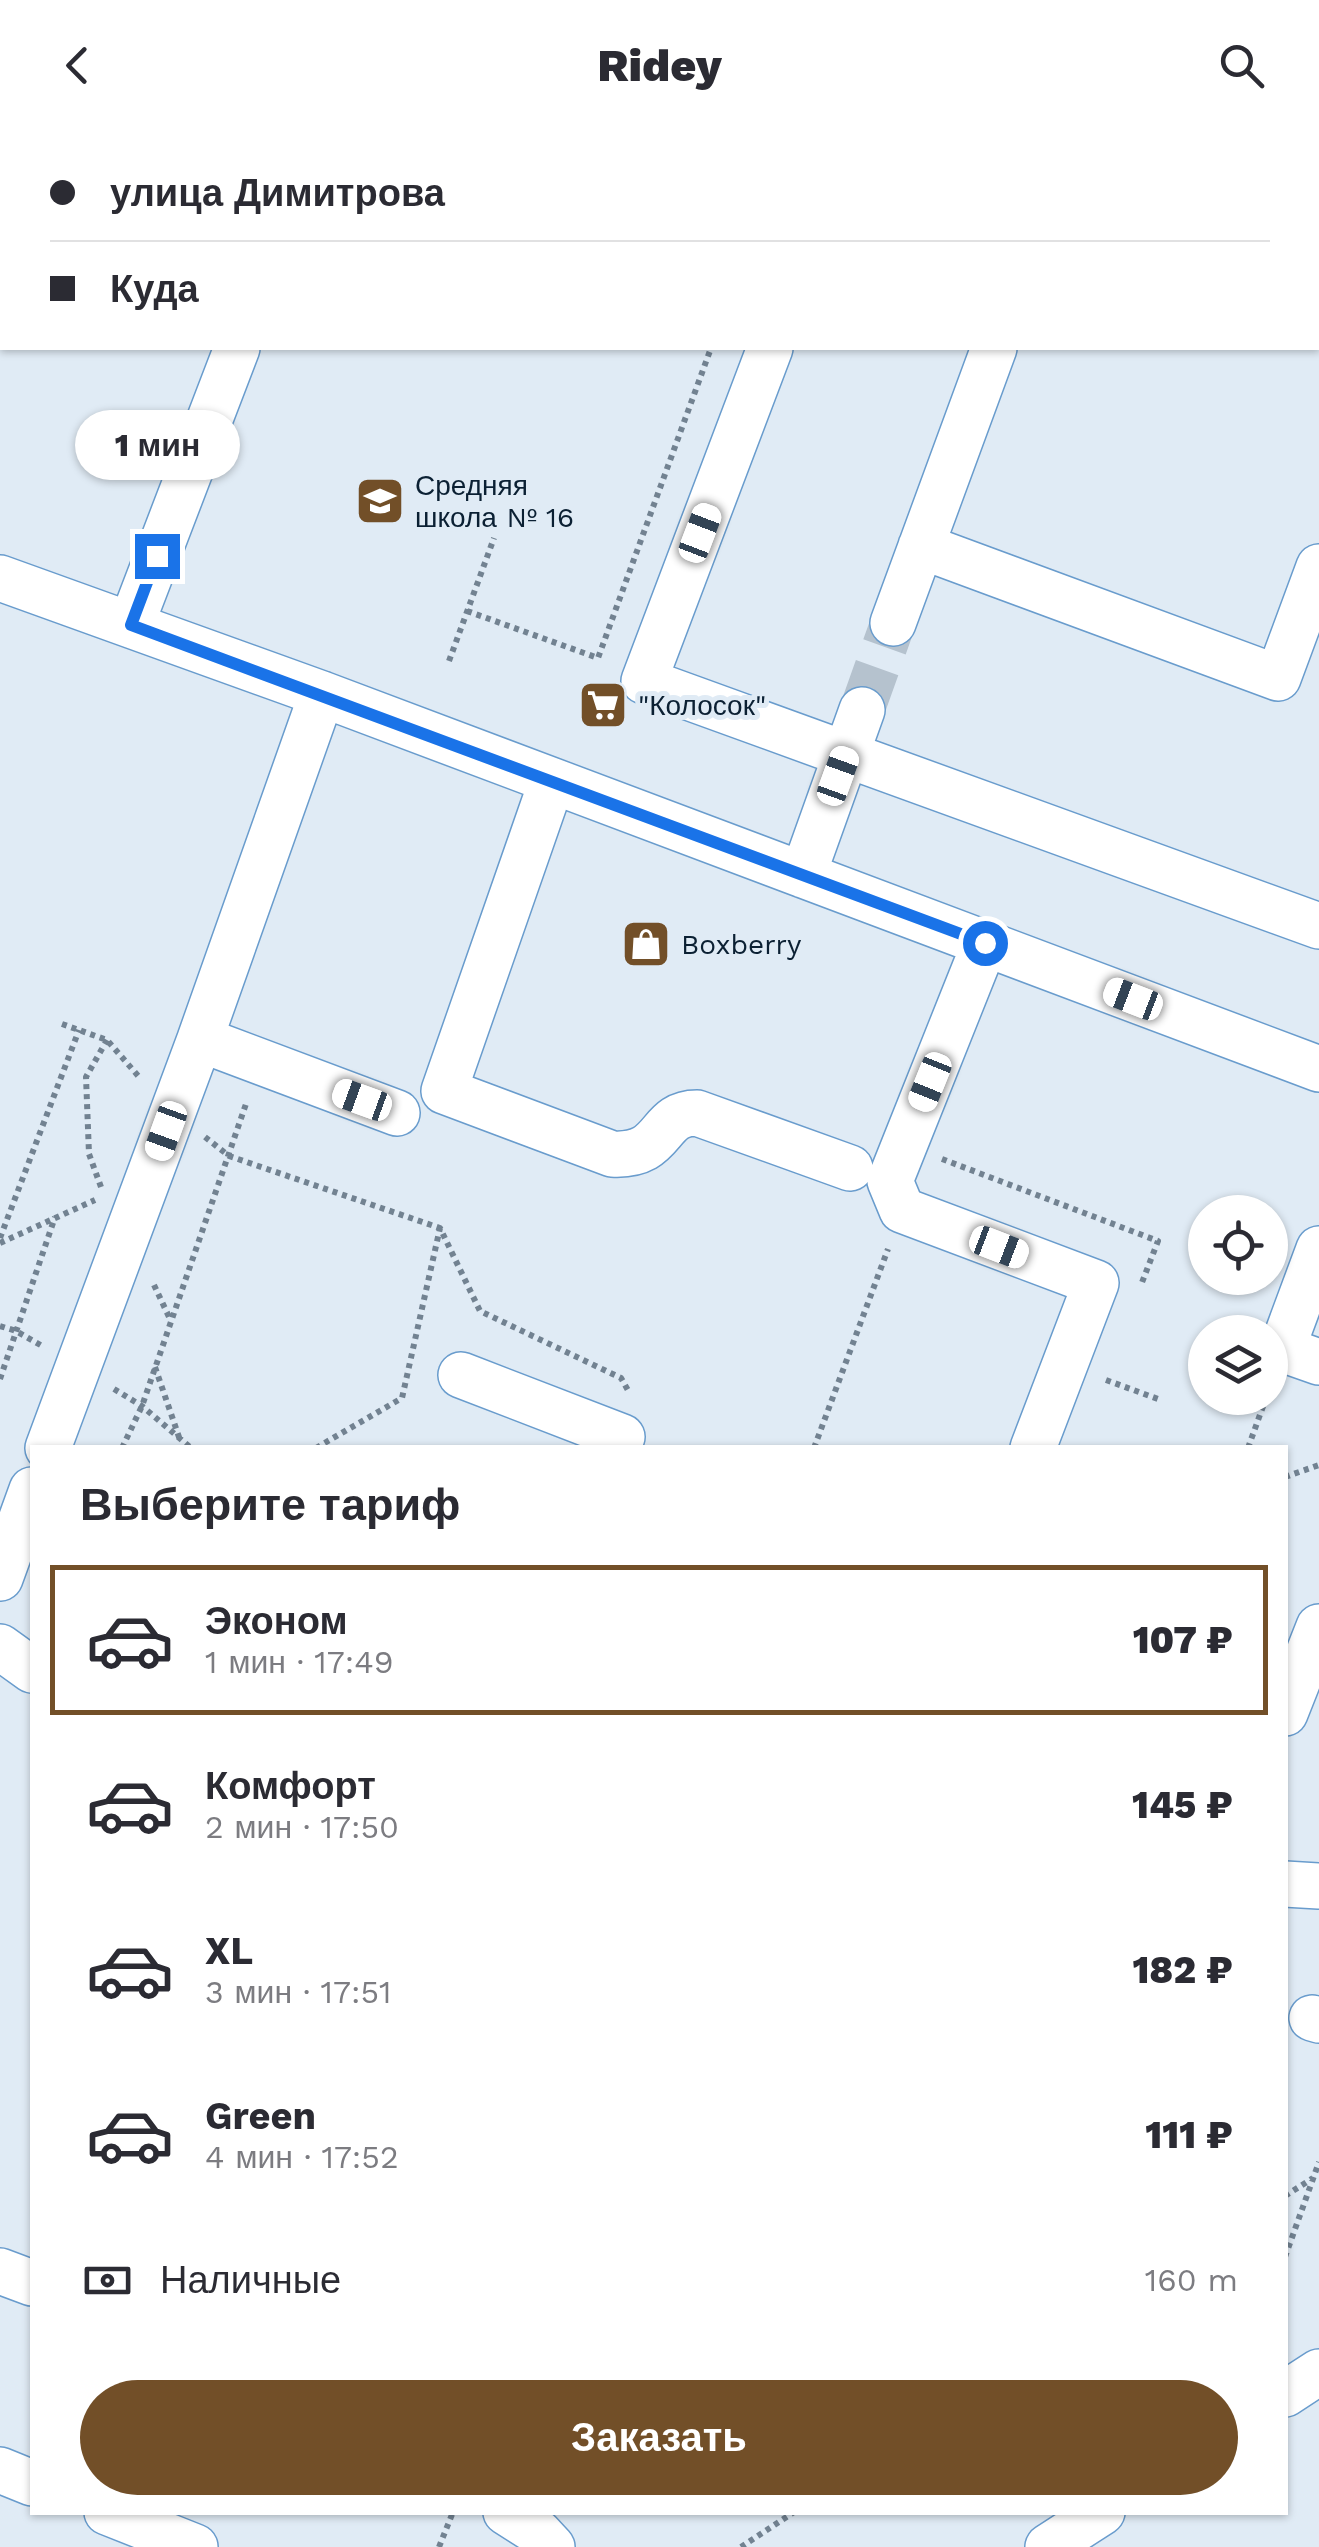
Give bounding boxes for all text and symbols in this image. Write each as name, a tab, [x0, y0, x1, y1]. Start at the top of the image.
icon: back	[50, 38, 105, 93]
icon: search	[1214, 38, 1269, 93]
text: Ridey	[597, 39, 722, 92]
text: улица Димитрова	[110, 171, 445, 215]
text: Куда	[110, 267, 199, 311]
callout: 1 мин	[74, 411, 240, 481]
text: 1 мин	[115, 426, 200, 464]
place label: Средняя школа № 16	[415, 469, 574, 534]
school or university icon: Средняя школа № 16	[354, 475, 406, 527]
car	[675, 500, 725, 566]
route end	[135, 534, 180, 579]
supermarket icon: "Колосок"	[577, 679, 629, 731]
place label: "Колосок"	[638, 689, 766, 722]
car	[814, 743, 862, 809]
shop icon: Boxberry	[620, 918, 672, 970]
route start	[963, 921, 1008, 966]
place label: Boxberry	[681, 928, 802, 961]
car	[1100, 974, 1166, 1024]
car	[905, 1049, 955, 1115]
car	[329, 1076, 395, 1124]
car	[142, 1098, 190, 1164]
map controls	[1188, 1195, 1288, 1415]
button: locate	[1188, 1195, 1288, 1295]
car	[966, 1222, 1032, 1272]
button: layers	[1188, 1315, 1288, 1415]
text: Выберите тариф	[80, 1478, 460, 1531]
icon: car	[85, 1595, 175, 1685]
text: Эконом	[205, 1599, 348, 1643]
text: 107 ₽	[1133, 1618, 1233, 1662]
text: 1 мин · 17:49	[205, 1643, 394, 1681]
icon: car	[85, 1760, 175, 1850]
text: Комфорт	[205, 1764, 376, 1808]
text: 145 ₽	[1132, 1783, 1233, 1827]
text: 2 мин · 17:50	[205, 1808, 399, 1846]
icon: car	[85, 1925, 175, 2015]
text: XL	[205, 1929, 253, 1973]
text: 182 ₽	[1132, 1948, 1233, 1992]
text: 3 мин · 17:51	[205, 1973, 392, 2011]
icon: car	[85, 2090, 175, 2180]
text: Green	[205, 2094, 316, 2138]
text: 111 ₽	[1145, 2113, 1233, 2157]
text: 4 мин · 17:52	[205, 2138, 399, 2176]
icon: cash	[80, 2253, 135, 2308]
text: Наличные	[160, 2258, 341, 2302]
text: 160 m	[1145, 2261, 1238, 2299]
button: Заказать	[80, 2380, 1238, 2495]

